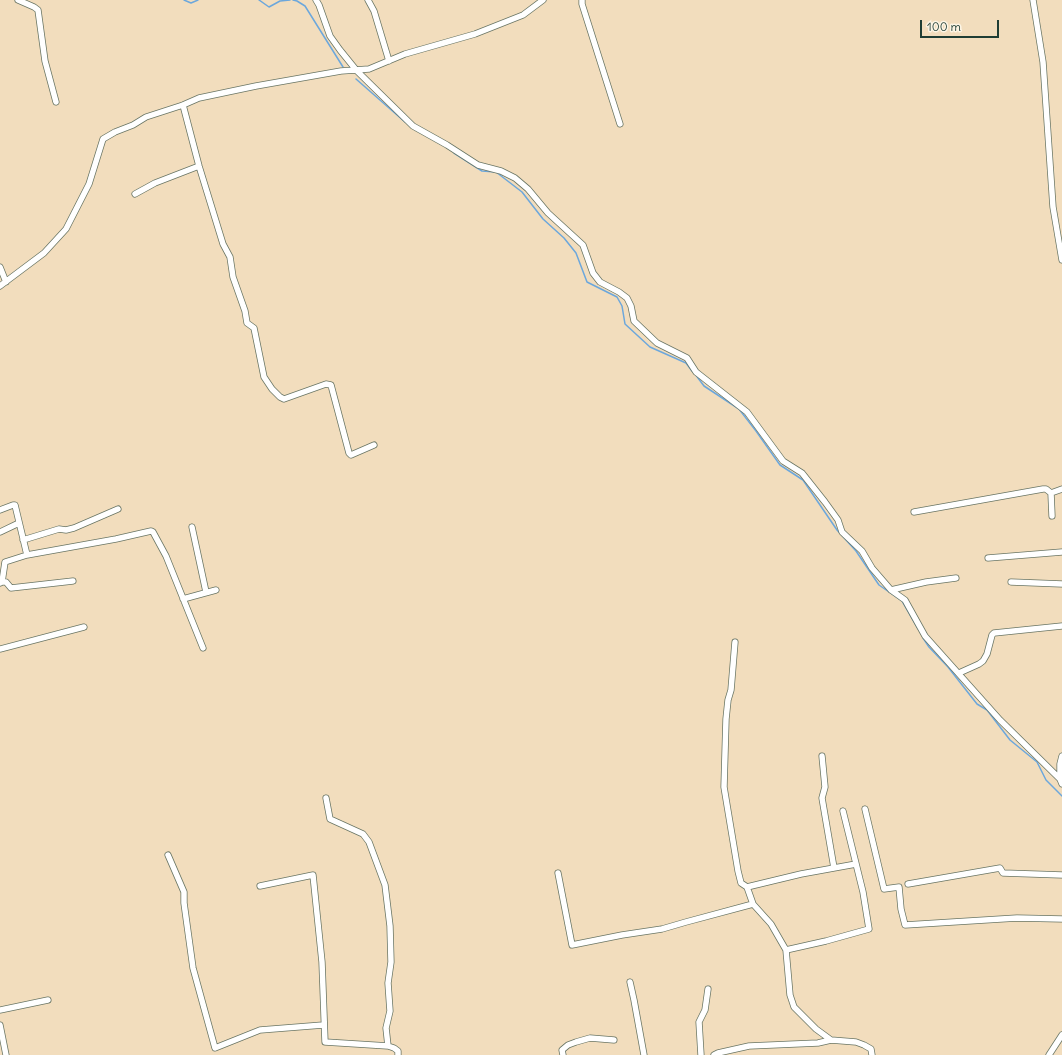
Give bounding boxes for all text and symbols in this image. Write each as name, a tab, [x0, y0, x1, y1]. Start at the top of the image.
scale bar	[922, 12, 1001, 38]
text: 100 m	[927, 19, 961, 34]

